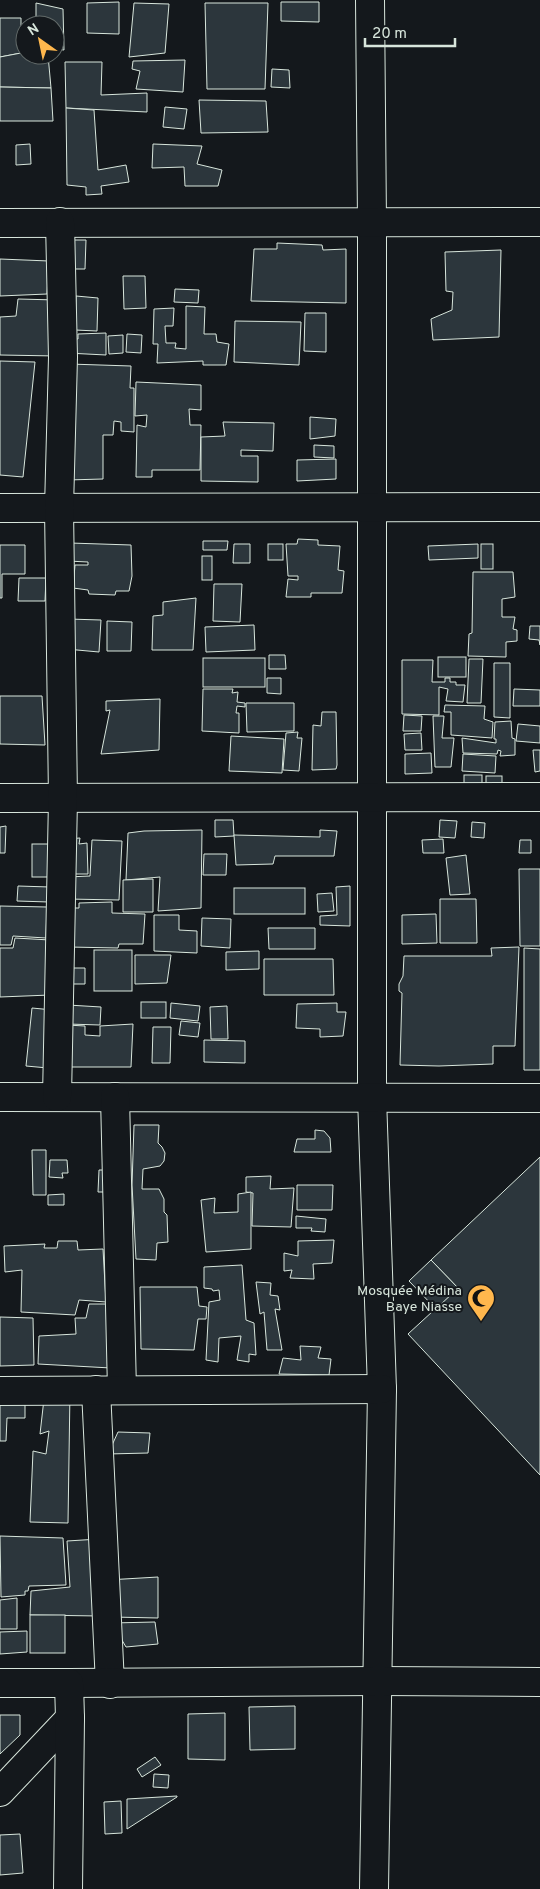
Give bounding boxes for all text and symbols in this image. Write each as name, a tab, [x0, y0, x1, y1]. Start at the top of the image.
north arrow	[15, 15, 65, 65]
scale bar	[365, 15, 455, 47]
text: N	[25, 20, 43, 40]
text: 20 m	[372, 25, 407, 44]
place label: Mosquée Médina Baye Niasse	[357, 1283, 462, 1316]
mosque icon: Mosquée Médina Baye Niasse	[466, 1283, 496, 1322]

